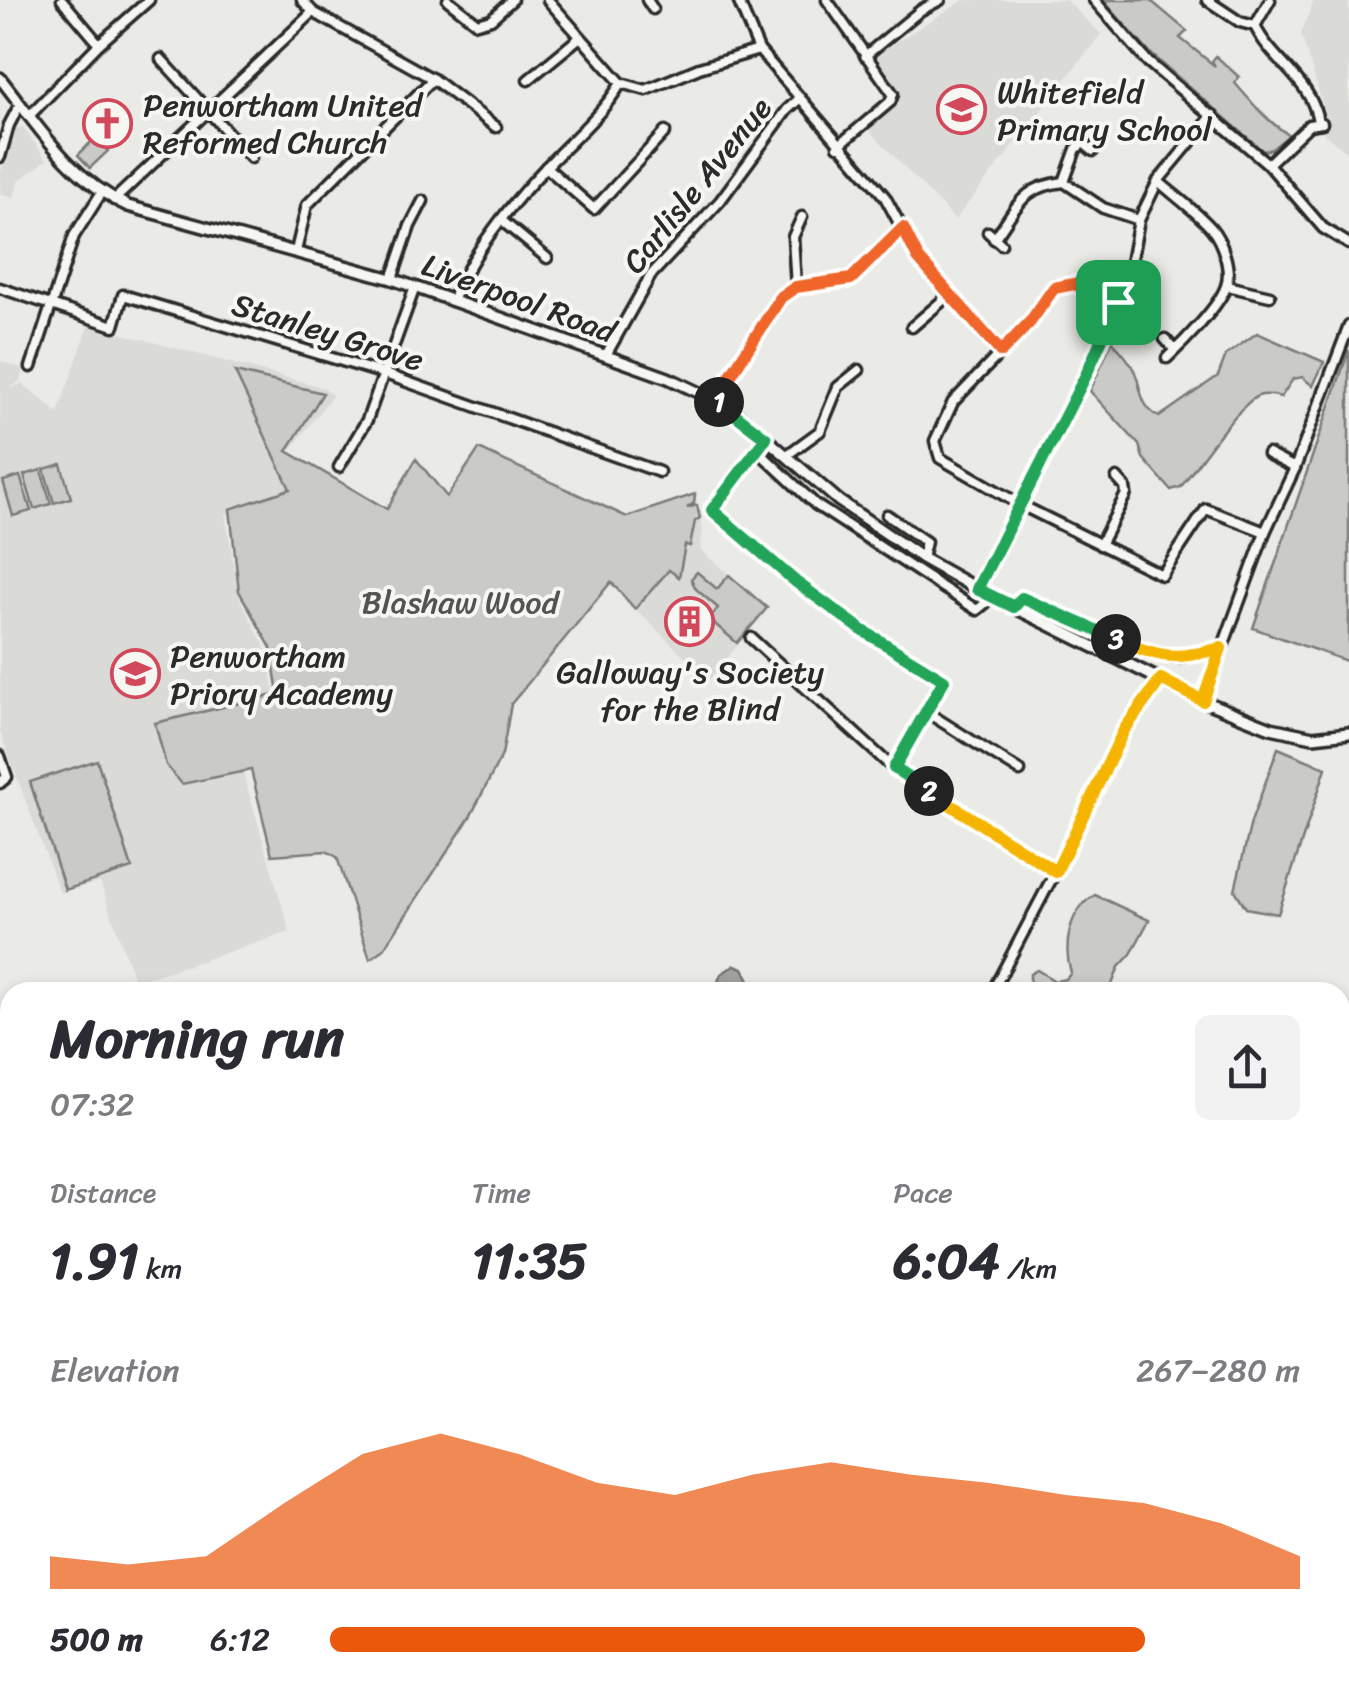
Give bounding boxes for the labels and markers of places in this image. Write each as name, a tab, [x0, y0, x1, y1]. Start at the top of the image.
place label: Whitefield Primary School	[997, 64, 1212, 158]
place label: Penwortham United Reformed Church	[143, 77, 424, 171]
school or university icon: Whitefield Primary School	[936, 84, 988, 136]
church icon: Penwortham United Reformed Church	[82, 97, 134, 149]
pin	[1076, 260, 1161, 345]
pin: 1	[694, 377, 744, 427]
building icon: Galloway's Society for the Blind	[664, 596, 716, 648]
pin: 3	[1091, 614, 1141, 664]
place label: Penwortham Priory Academy	[170, 628, 393, 722]
place label: Galloway's Society for the Blind	[556, 644, 824, 738]
school or university icon: Penwortham Priory Academy	[109, 648, 161, 700]
pin: 2	[904, 766, 954, 816]

